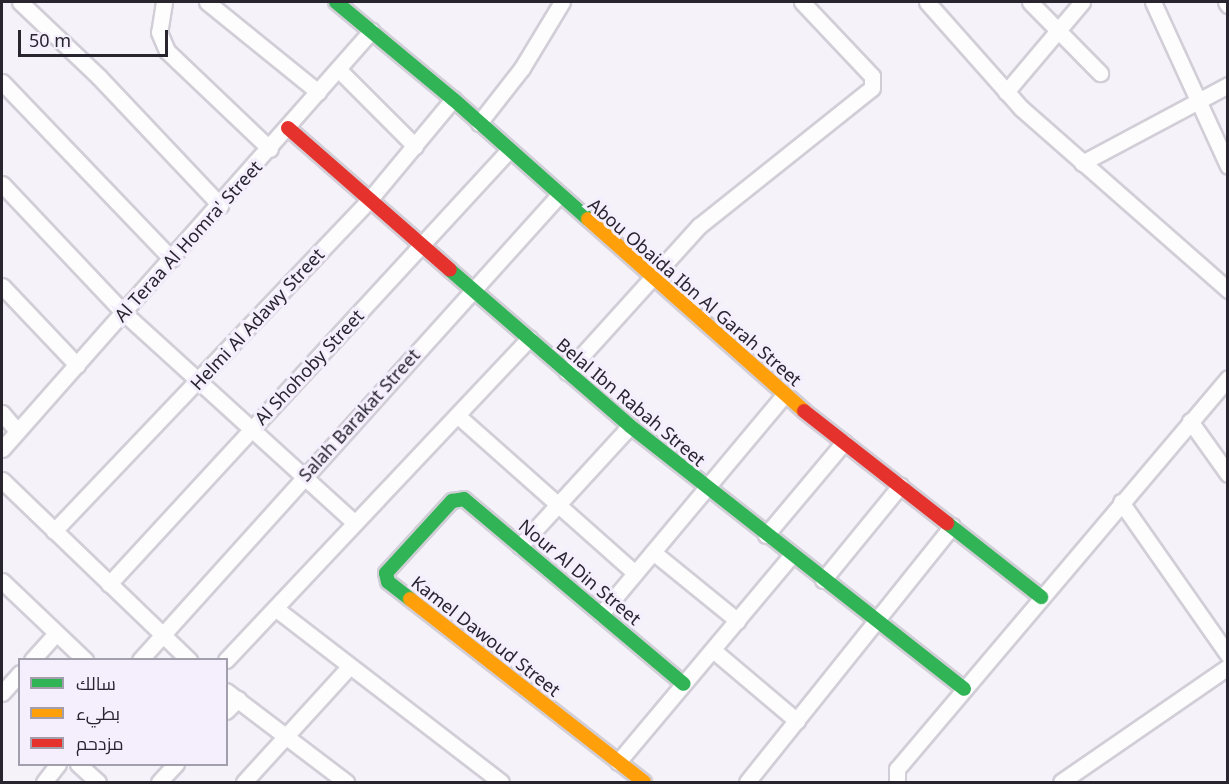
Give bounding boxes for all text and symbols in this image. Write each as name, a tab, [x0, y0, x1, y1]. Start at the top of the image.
scale bar	[21, 18, 171, 56]
text: 50 m	[29, 28, 71, 52]
street label: Al Teraa Al Homra' Street	[110, 156, 266, 326]
street label: Abou Obaida Ibn Al Garah Street	[584, 194, 806, 390]
street label: Helmi Al Adawy Street	[186, 244, 328, 394]
street label: Al Shohoby Street	[250, 305, 368, 429]
street label: Belal Ibn Rabah Street	[552, 333, 710, 471]
street label: Salah Barakat Street	[294, 344, 424, 486]
street label: Nour Al Din Street	[515, 515, 645, 629]
street label: Kamel Dawoud Street	[407, 571, 565, 701]
legend	[18, 658, 228, 766]
text: سالك	[76, 671, 116, 695]
text: بطيء	[76, 701, 120, 725]
text: مزدحم	[76, 731, 124, 755]

